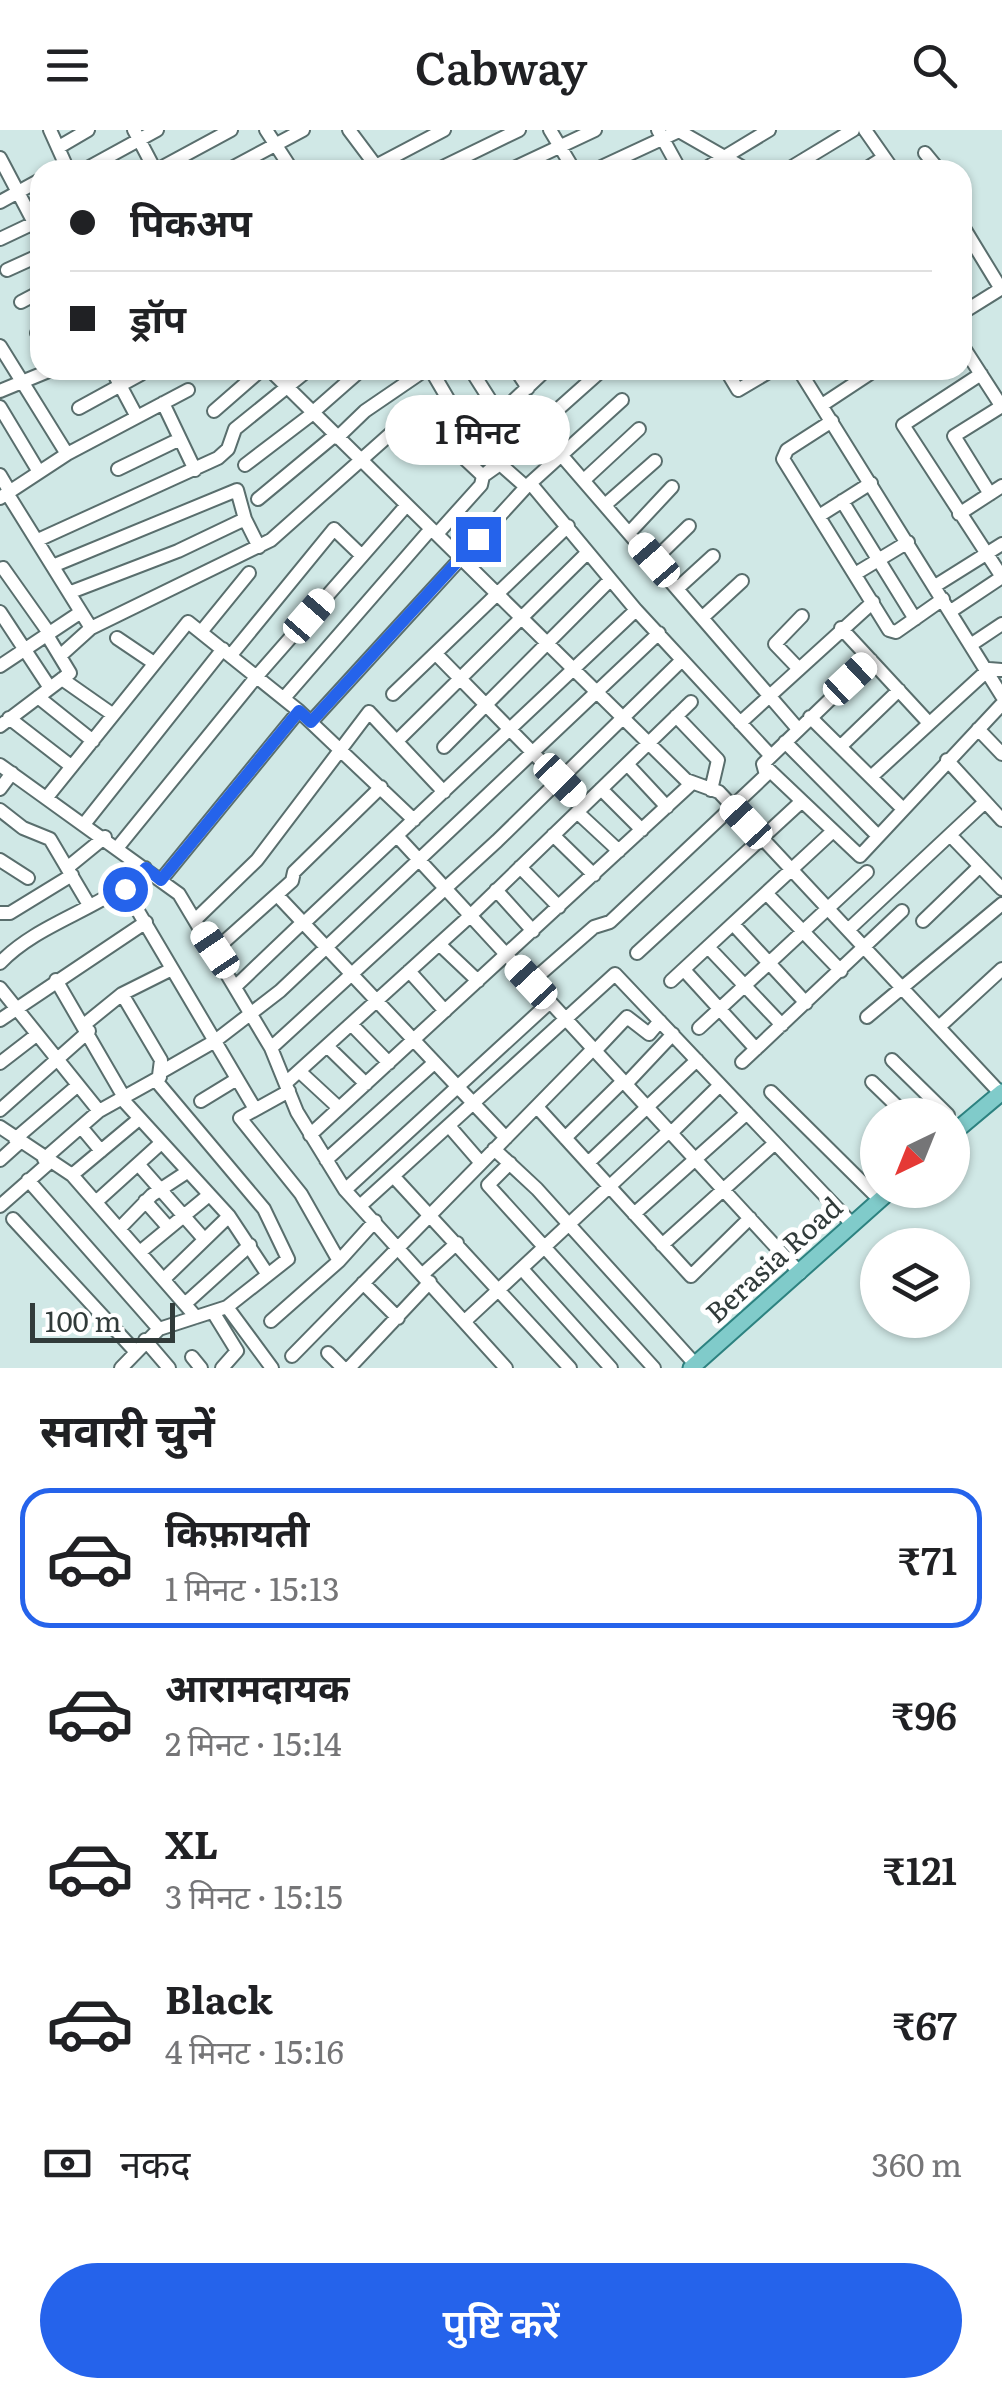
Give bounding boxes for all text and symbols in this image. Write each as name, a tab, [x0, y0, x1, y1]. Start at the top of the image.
text: Cabway	[415, 32, 587, 99]
icon: menu	[40, 38, 95, 93]
icon: search	[907, 38, 962, 93]
text: पिकअप	[130, 192, 252, 249]
text: ड्रॉप	[130, 288, 186, 345]
callout: 1 मिनट	[386, 394, 570, 464]
text: 1 मिनट	[435, 406, 520, 454]
route end	[456, 517, 501, 562]
car	[623, 528, 685, 592]
car	[278, 584, 340, 648]
car	[818, 648, 882, 710]
car	[528, 748, 592, 812]
car	[715, 790, 777, 854]
route start	[103, 867, 148, 912]
car	[186, 917, 244, 983]
car	[500, 950, 562, 1014]
north arrow	[860, 1098, 970, 1208]
map controls	[860, 1098, 970, 1338]
street label: Berasia Road	[695, 1186, 850, 1331]
button: layers	[860, 1228, 970, 1338]
scale bar	[30, 1298, 175, 1342]
text: 100 m	[45, 1299, 122, 1341]
text: सवारी चुनें	[40, 1394, 215, 1461]
text: किफ़ायती	[165, 1502, 309, 1559]
icon: car	[45, 1513, 135, 1603]
text: ₹71	[898, 1530, 957, 1587]
text: 1 मिनट · 15:13	[165, 1563, 340, 1611]
text: आरामदायक	[165, 1657, 349, 1714]
icon: car	[45, 1668, 135, 1758]
text: ₹96	[891, 1685, 957, 1742]
text: 2 मिनट · 15:14	[165, 1718, 342, 1766]
text: XL	[165, 1814, 218, 1871]
icon: car	[45, 1823, 135, 1913]
text: ₹121	[883, 1840, 957, 1897]
text: 3 मिनट · 15:15	[165, 1871, 343, 1919]
text: Black	[165, 1969, 273, 2026]
icon: car	[45, 1978, 135, 2068]
text: ₹67	[892, 1995, 957, 2052]
text: 4 मिनट · 15:16	[165, 2026, 344, 2074]
text: नकद	[120, 2133, 190, 2190]
icon: cash	[40, 2136, 95, 2191]
text: 360 m	[872, 2139, 962, 2187]
button: पुष्टि करें	[40, 2263, 962, 2378]

